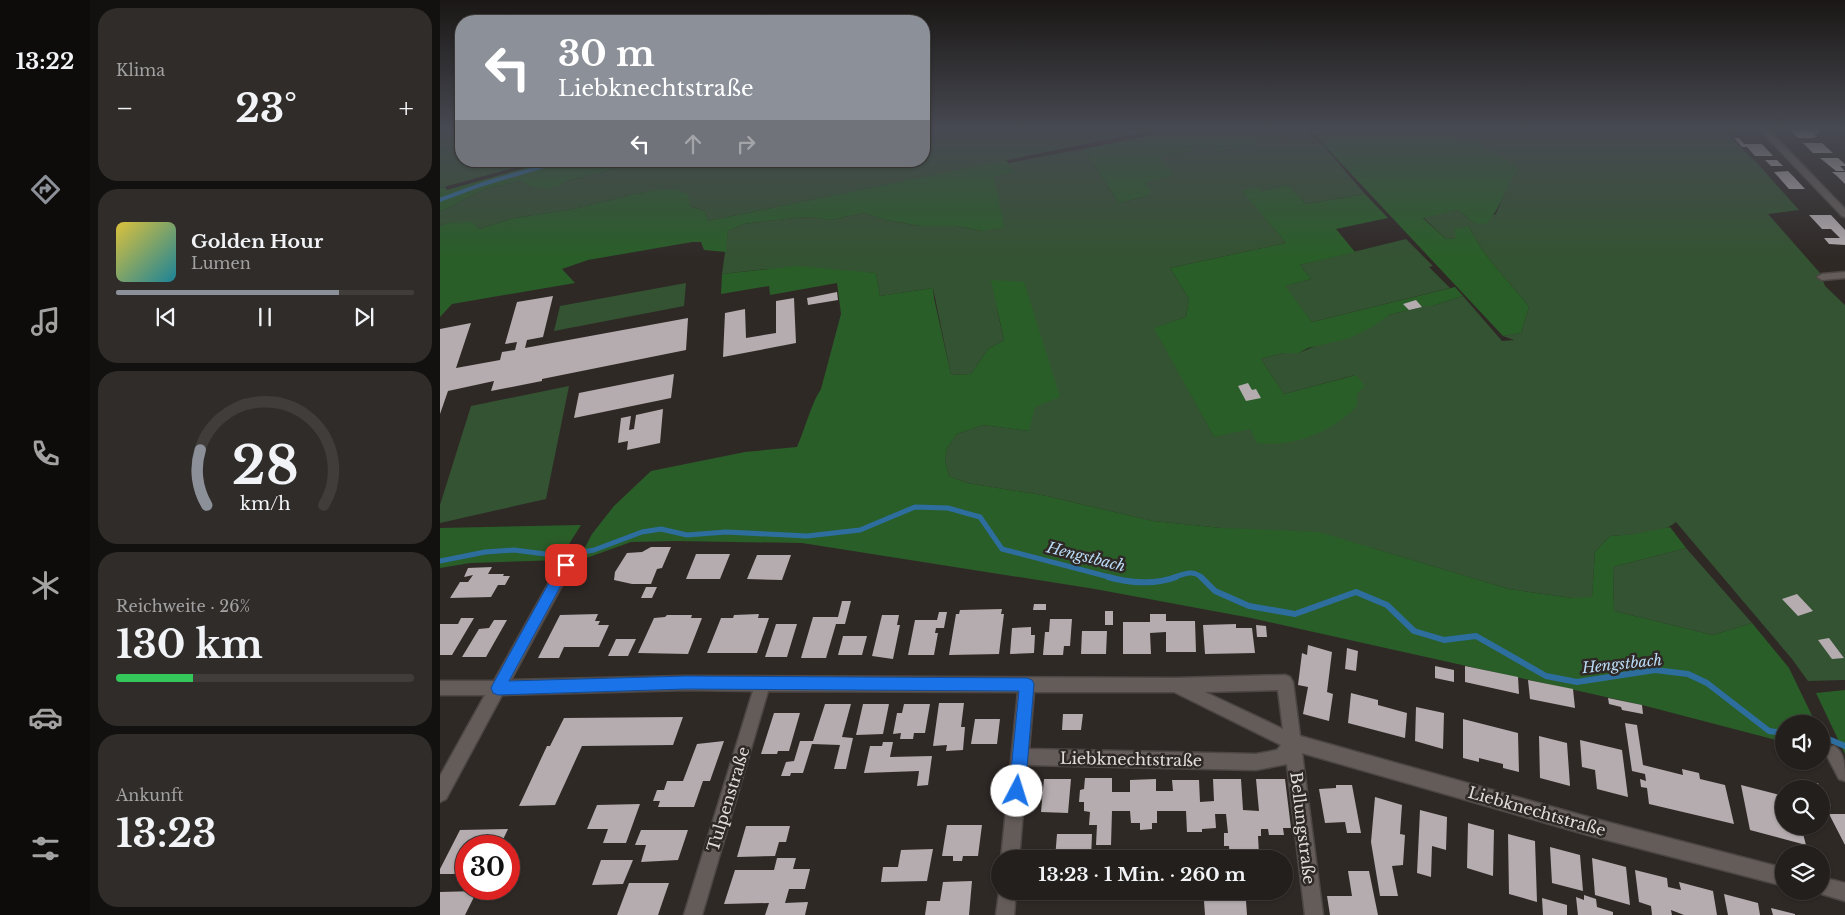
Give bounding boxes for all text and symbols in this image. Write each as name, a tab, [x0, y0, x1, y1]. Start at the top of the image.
text: 30 m	[558, 32, 655, 75]
icon: left	[475, 35, 540, 100]
text: 13:22	[16, 48, 74, 75]
text: Klima	[116, 60, 165, 80]
text: Liebknechtstraße	[558, 75, 754, 102]
text: 23°	[235, 85, 297, 132]
text: −	[116, 91, 134, 126]
text: +	[399, 91, 414, 126]
icon: left	[626, 130, 654, 158]
icon: ahead	[679, 130, 707, 158]
icon: right	[732, 130, 760, 158]
icon: directions	[28, 172, 63, 207]
text: Golden Hour	[191, 230, 323, 253]
text: Lumen	[191, 253, 251, 273]
icon: previous	[152, 303, 180, 331]
icon: pause	[251, 303, 279, 331]
icon: next	[350, 303, 378, 331]
icon: music	[28, 304, 63, 339]
text: 28	[232, 434, 298, 498]
icon: phone	[28, 436, 63, 471]
text: km/h	[240, 493, 290, 515]
water label: Hengstbach	[1044, 537, 1128, 576]
pin	[545, 544, 587, 586]
icon: arrive	[552, 551, 580, 579]
icon: climate	[28, 568, 63, 603]
text: Reichweite · 26%	[116, 596, 250, 616]
text: 130 km	[116, 621, 263, 668]
water label: Hengstbach	[1580, 650, 1663, 677]
icon: car	[28, 700, 63, 735]
map controls	[1775, 715, 1830, 900]
button: sound	[1775, 715, 1830, 770]
street label: Tulpenstraße	[703, 744, 753, 854]
street label: Liebknechtstraße	[1060, 748, 1202, 770]
position arrow	[990, 764, 1042, 816]
street label: Bellungstraße	[1286, 771, 1320, 885]
button: search	[1775, 780, 1830, 835]
street label: Liebknechtstraße	[1466, 782, 1608, 840]
text: Ankunft	[116, 785, 184, 805]
text: 13:23	[116, 810, 217, 857]
icon: filters	[28, 831, 63, 866]
speed limit sign: 30	[455, 835, 520, 900]
button: layers	[1775, 845, 1830, 900]
text: 13:23 · 1 Min. · 260 m	[1038, 863, 1246, 886]

